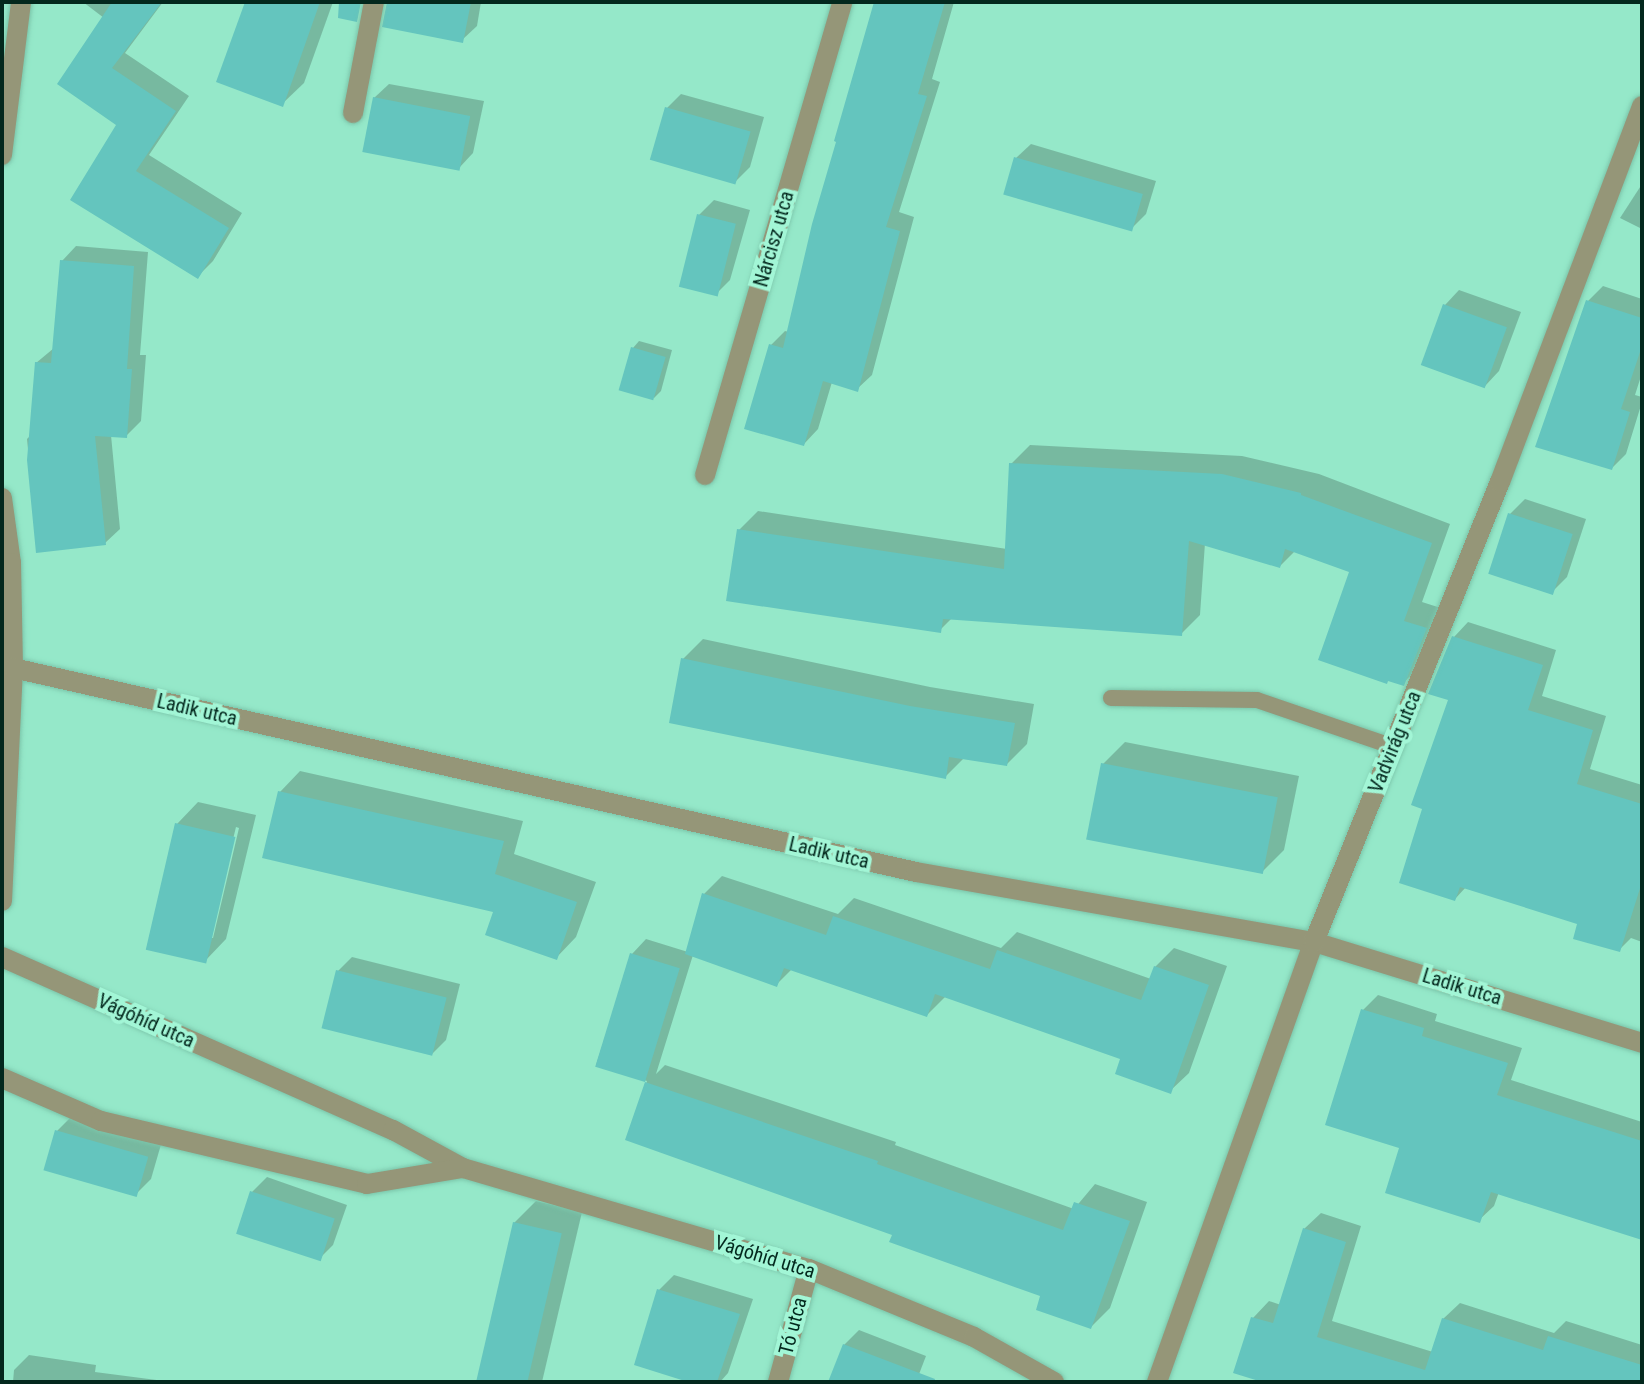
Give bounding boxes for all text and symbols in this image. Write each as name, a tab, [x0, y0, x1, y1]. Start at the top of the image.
street label: Nárcisz utca	[749, 188, 799, 290]
street label: Vadvirág utca	[1364, 688, 1426, 796]
street label: Ladik utca	[155, 689, 239, 731]
street label: Ladik utca	[787, 832, 871, 874]
street label: Ladik utca	[1419, 964, 1505, 1010]
street label: Vágóhíd utca	[94, 989, 198, 1053]
street label: Vágóhíd utca	[712, 1230, 818, 1284]
street label: Tó utca	[774, 1295, 812, 1357]

